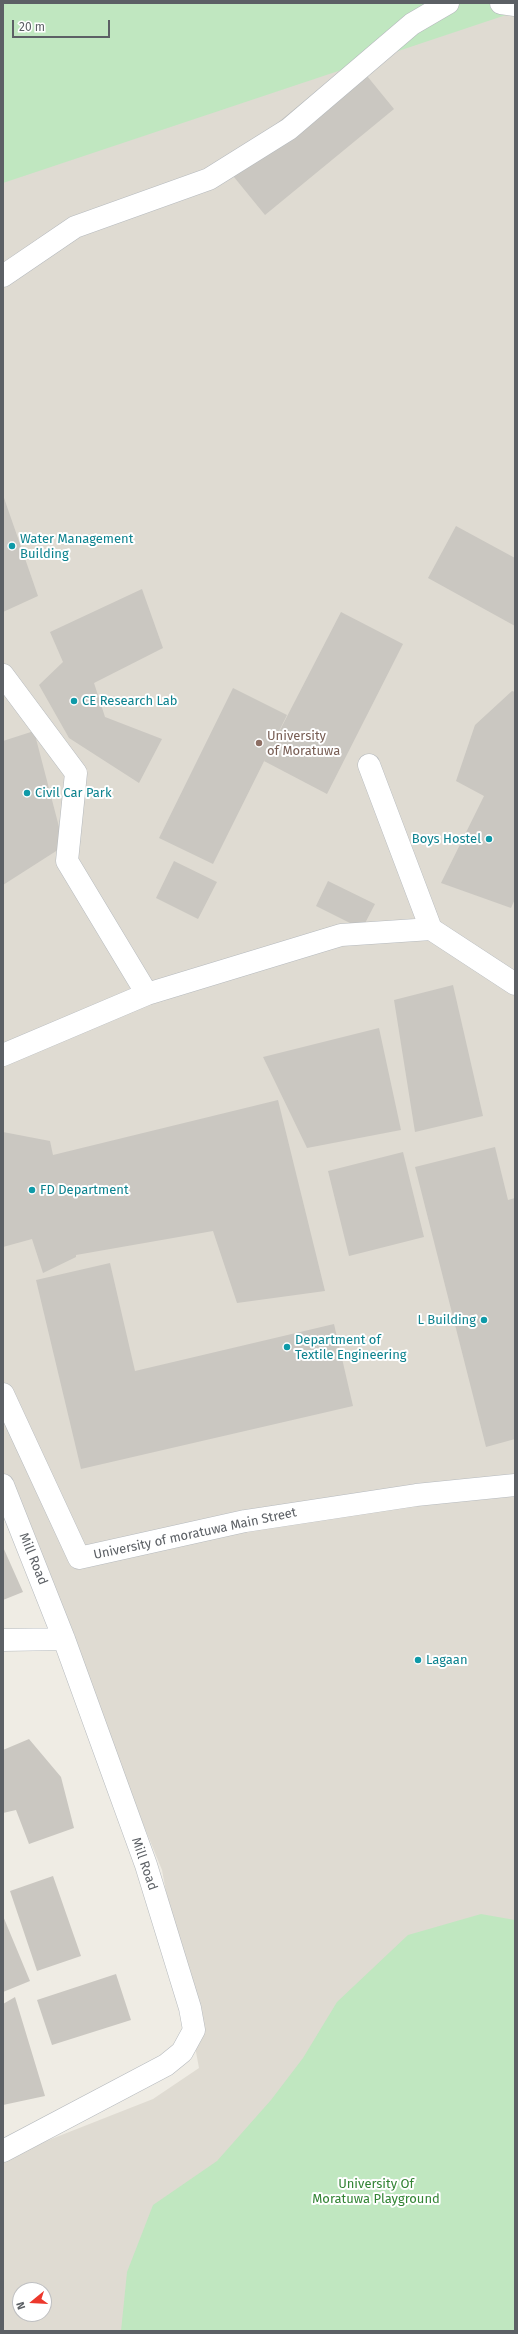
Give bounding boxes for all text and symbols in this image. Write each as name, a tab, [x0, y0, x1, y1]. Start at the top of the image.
scale bar	[14, 12, 112, 38]
text: 20 m	[19, 20, 45, 34]
place label: Water Management Building	[20, 531, 133, 562]
marker: Water Management Building	[7, 541, 17, 551]
place label: CE Research Lab	[82, 693, 178, 709]
marker: CE Research Lab	[69, 696, 79, 706]
place label: University of Moratuwa	[267, 728, 340, 759]
marker: University of Moratuwa	[254, 738, 264, 748]
place label: Civil Car Park	[35, 785, 112, 801]
marker: Civil Car Park	[22, 788, 32, 798]
place label: Boys Hostel	[412, 831, 481, 847]
marker: Boys Hostel	[484, 834, 494, 844]
place label: FD Department	[40, 1182, 129, 1198]
marker: FD Department	[27, 1185, 37, 1195]
place label: L Building	[417, 1312, 476, 1328]
marker: L Building	[479, 1315, 489, 1325]
place label: Department of Textile Engineering	[295, 1332, 407, 1363]
marker: Department of Textile Engineering	[282, 1342, 292, 1352]
street label: University of moratuwa Main Street	[92, 1505, 298, 1563]
street label: Mill Road	[15, 1531, 51, 1587]
place label: Lagaan	[426, 1652, 467, 1668]
marker: Lagaan	[413, 1655, 423, 1665]
street label: Mill Road	[128, 1836, 160, 1892]
park label: University Of Moratuwa Playground	[312, 2176, 440, 2207]
north arrow	[12, 2282, 52, 2322]
text: N	[14, 2300, 28, 2311]

